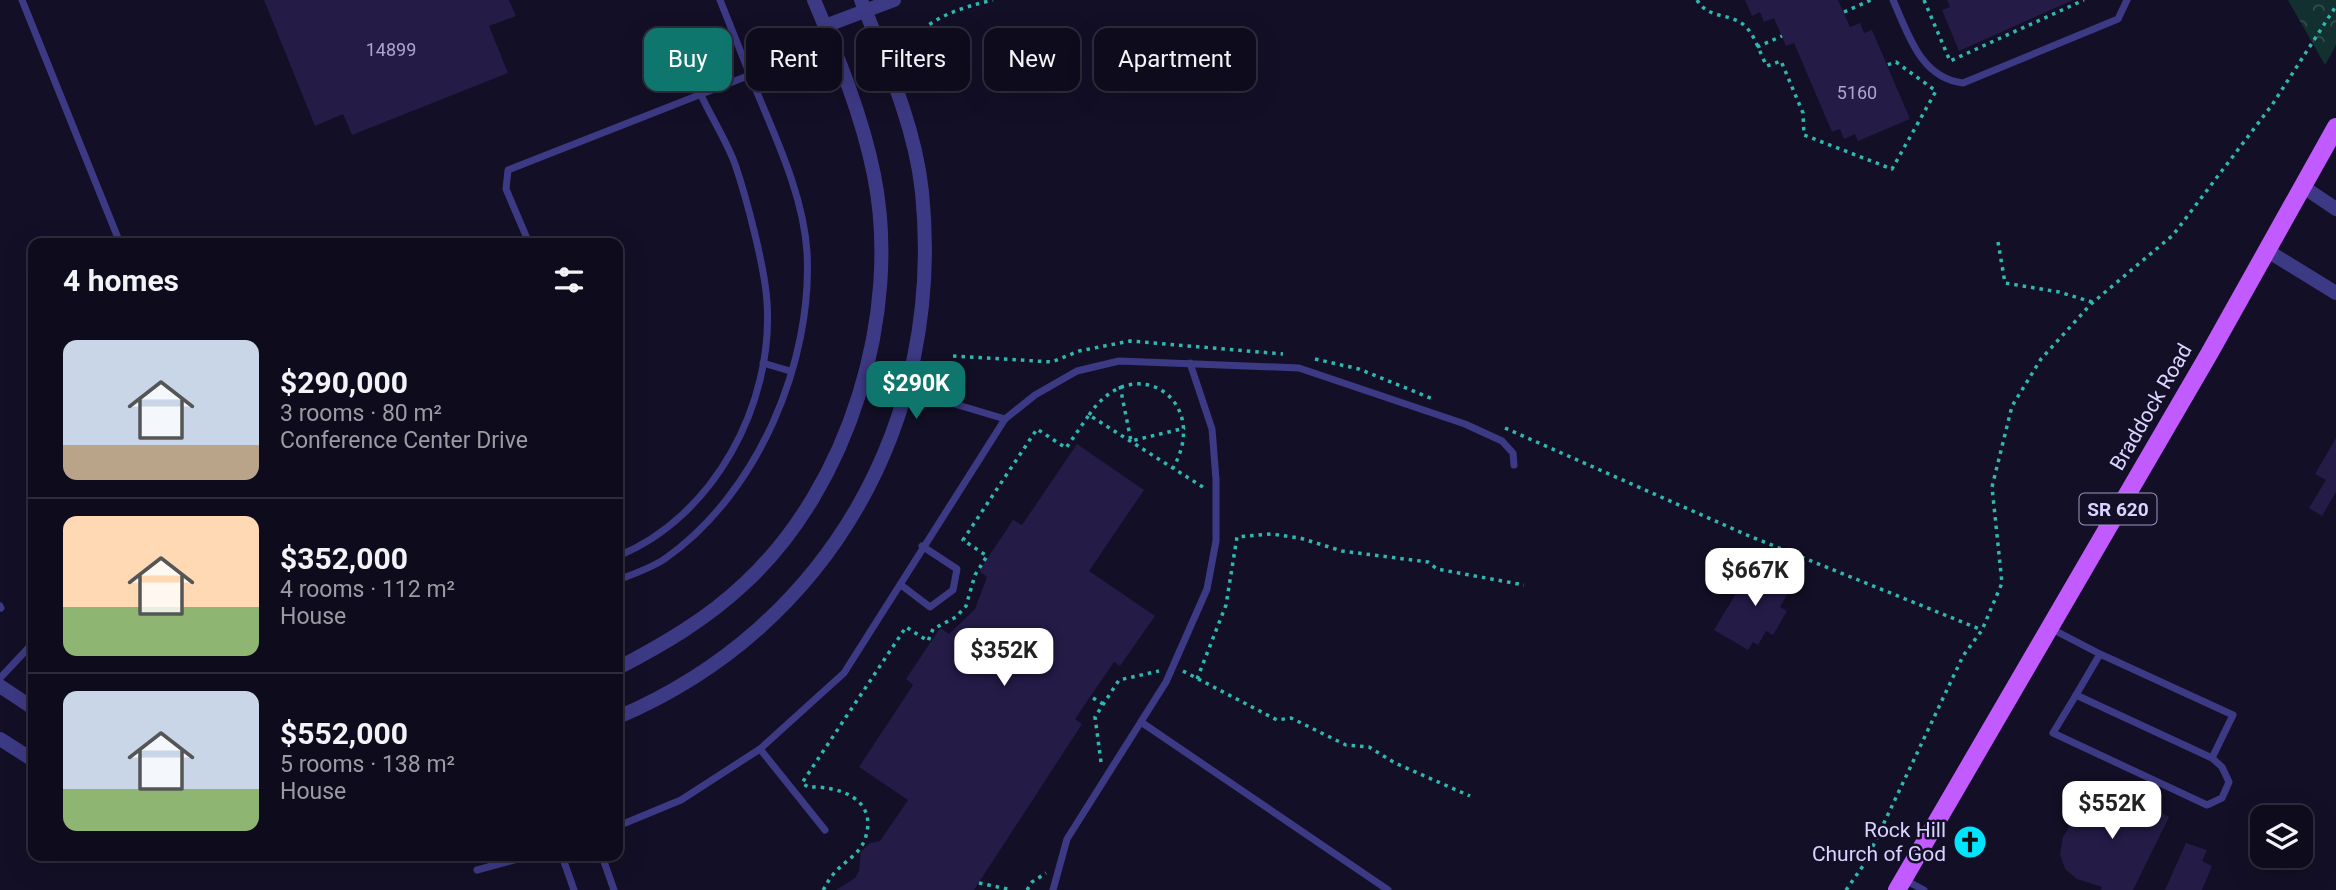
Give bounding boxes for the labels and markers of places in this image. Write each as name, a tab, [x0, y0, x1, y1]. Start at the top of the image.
pin: $290K	[867, 362, 965, 421]
pin: $667K	[1706, 548, 1804, 608]
pin: $352K	[955, 628, 1053, 688]
pin: $552K	[2063, 782, 2161, 841]
place label: Rock Hill Church of God	[1812, 818, 1946, 866]
church icon: Rock Hill Church of God	[1951, 823, 1989, 861]

